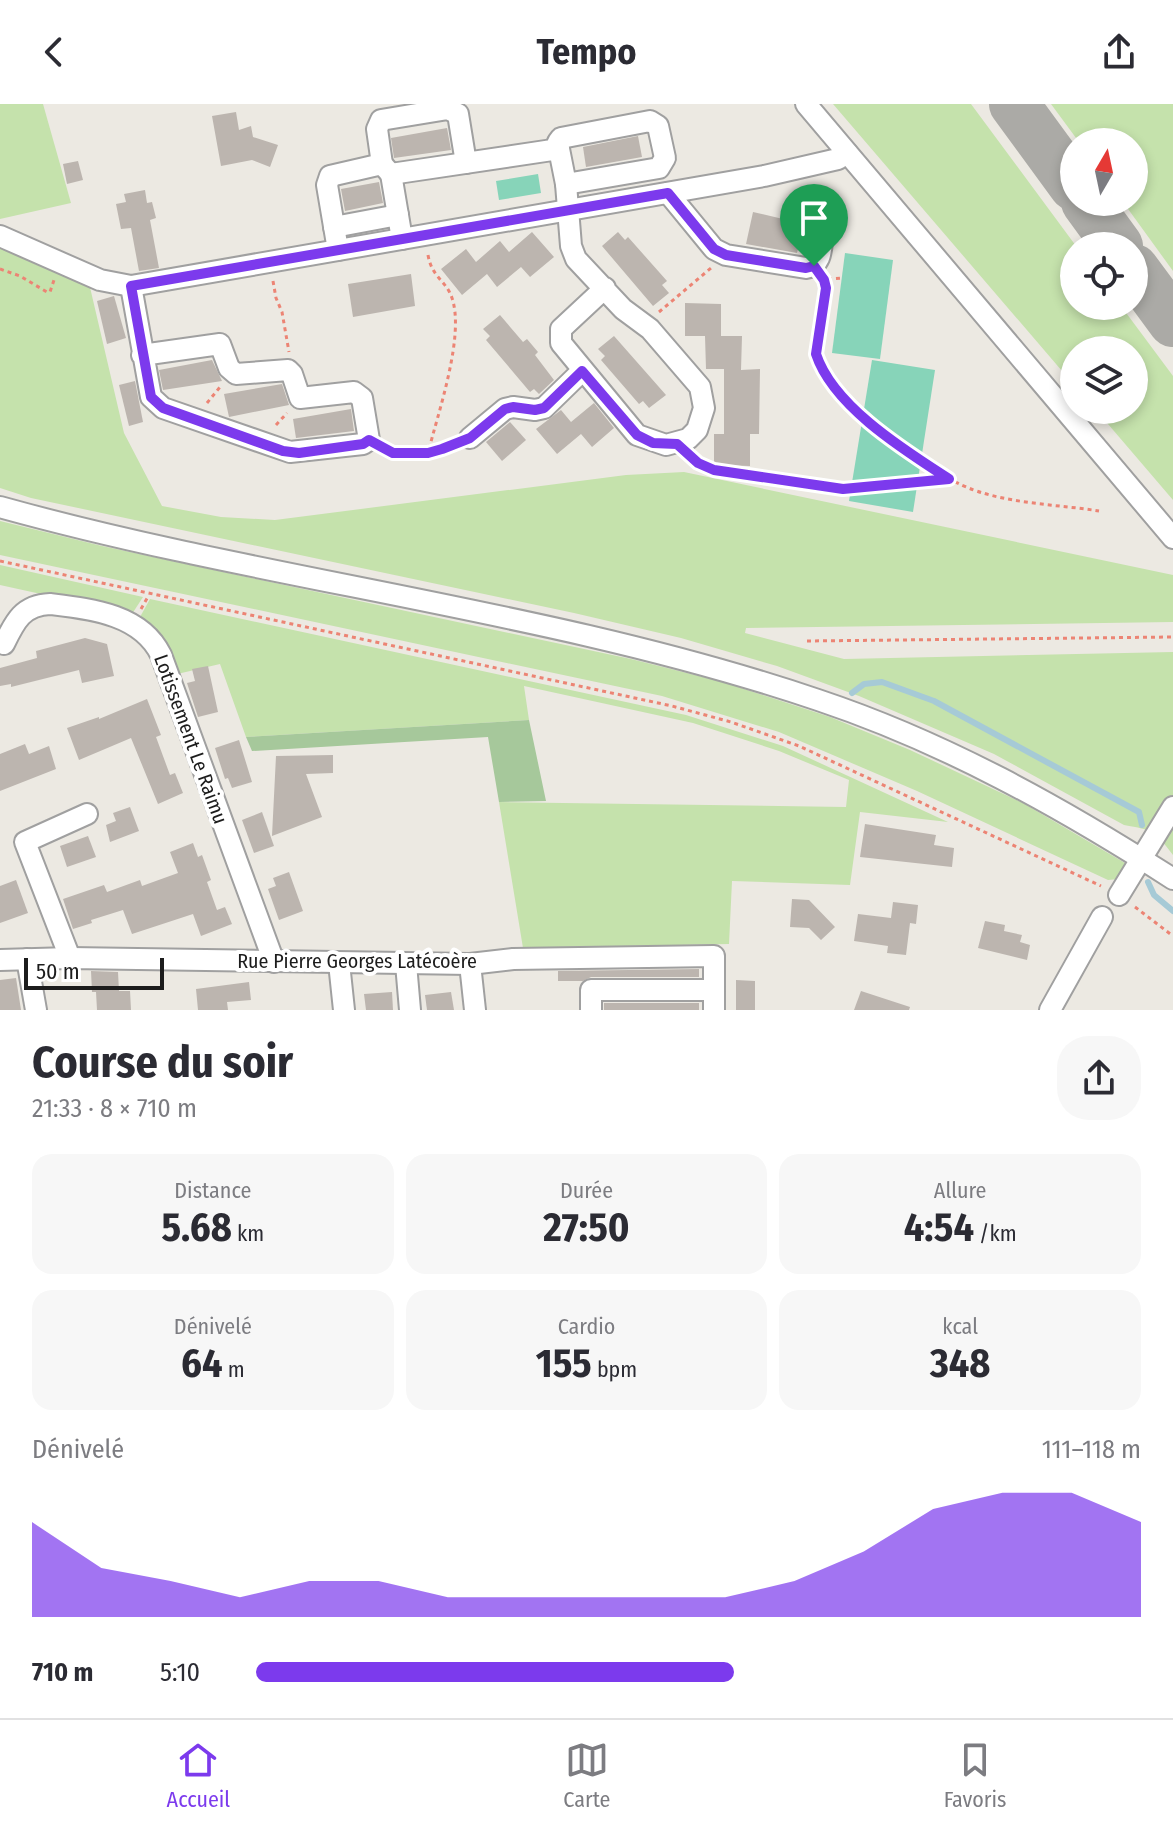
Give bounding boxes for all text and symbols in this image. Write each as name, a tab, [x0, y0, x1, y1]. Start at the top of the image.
icon: back	[32, 30, 76, 74]
text: Tempo	[536, 30, 637, 74]
icon: share	[1097, 30, 1141, 74]
north arrow	[1060, 128, 1148, 216]
map controls	[1060, 128, 1148, 424]
pin	[780, 184, 848, 266]
icon: arrive	[792, 196, 836, 240]
button: locate	[1060, 232, 1148, 320]
button: layers	[1060, 336, 1148, 424]
street label: Lotissement Le Raimu	[149, 651, 233, 827]
street label: Rue Pierre Georges Latécoère	[237, 949, 477, 973]
scale bar	[24, 954, 164, 990]
text: 50 m	[36, 958, 80, 985]
text: Course du soir	[32, 1036, 293, 1089]
button: share	[1057, 1036, 1141, 1120]
text: 21:33 · 8 × 710 m	[32, 1093, 197, 1124]
text: Distance	[174, 1177, 251, 1204]
text: Durée	[560, 1177, 613, 1204]
text: Allure	[934, 1177, 986, 1204]
text: 5.68	[161, 1204, 232, 1252]
text: 27:50	[543, 1204, 630, 1252]
text: 4:54	[904, 1204, 974, 1252]
text: km	[232, 1220, 264, 1247]
text: /km	[974, 1220, 1017, 1247]
text: Dénivelé	[174, 1313, 252, 1340]
text: Cardio	[558, 1313, 615, 1340]
text: kcal	[942, 1313, 978, 1340]
text: 64	[181, 1340, 223, 1388]
text: 155	[536, 1340, 592, 1388]
text: 348	[930, 1340, 990, 1388]
text: m	[223, 1356, 245, 1383]
text: bpm	[592, 1356, 637, 1383]
text: Dénivelé	[32, 1434, 124, 1465]
text: 111–118 m	[1042, 1434, 1141, 1465]
text: 710 m	[32, 1657, 93, 1688]
text: 5:10	[160, 1657, 200, 1688]
tab: Accueil	[167, 1738, 230, 1813]
tab: Carte	[563, 1738, 611, 1813]
tab: Favoris	[944, 1738, 1006, 1813]

